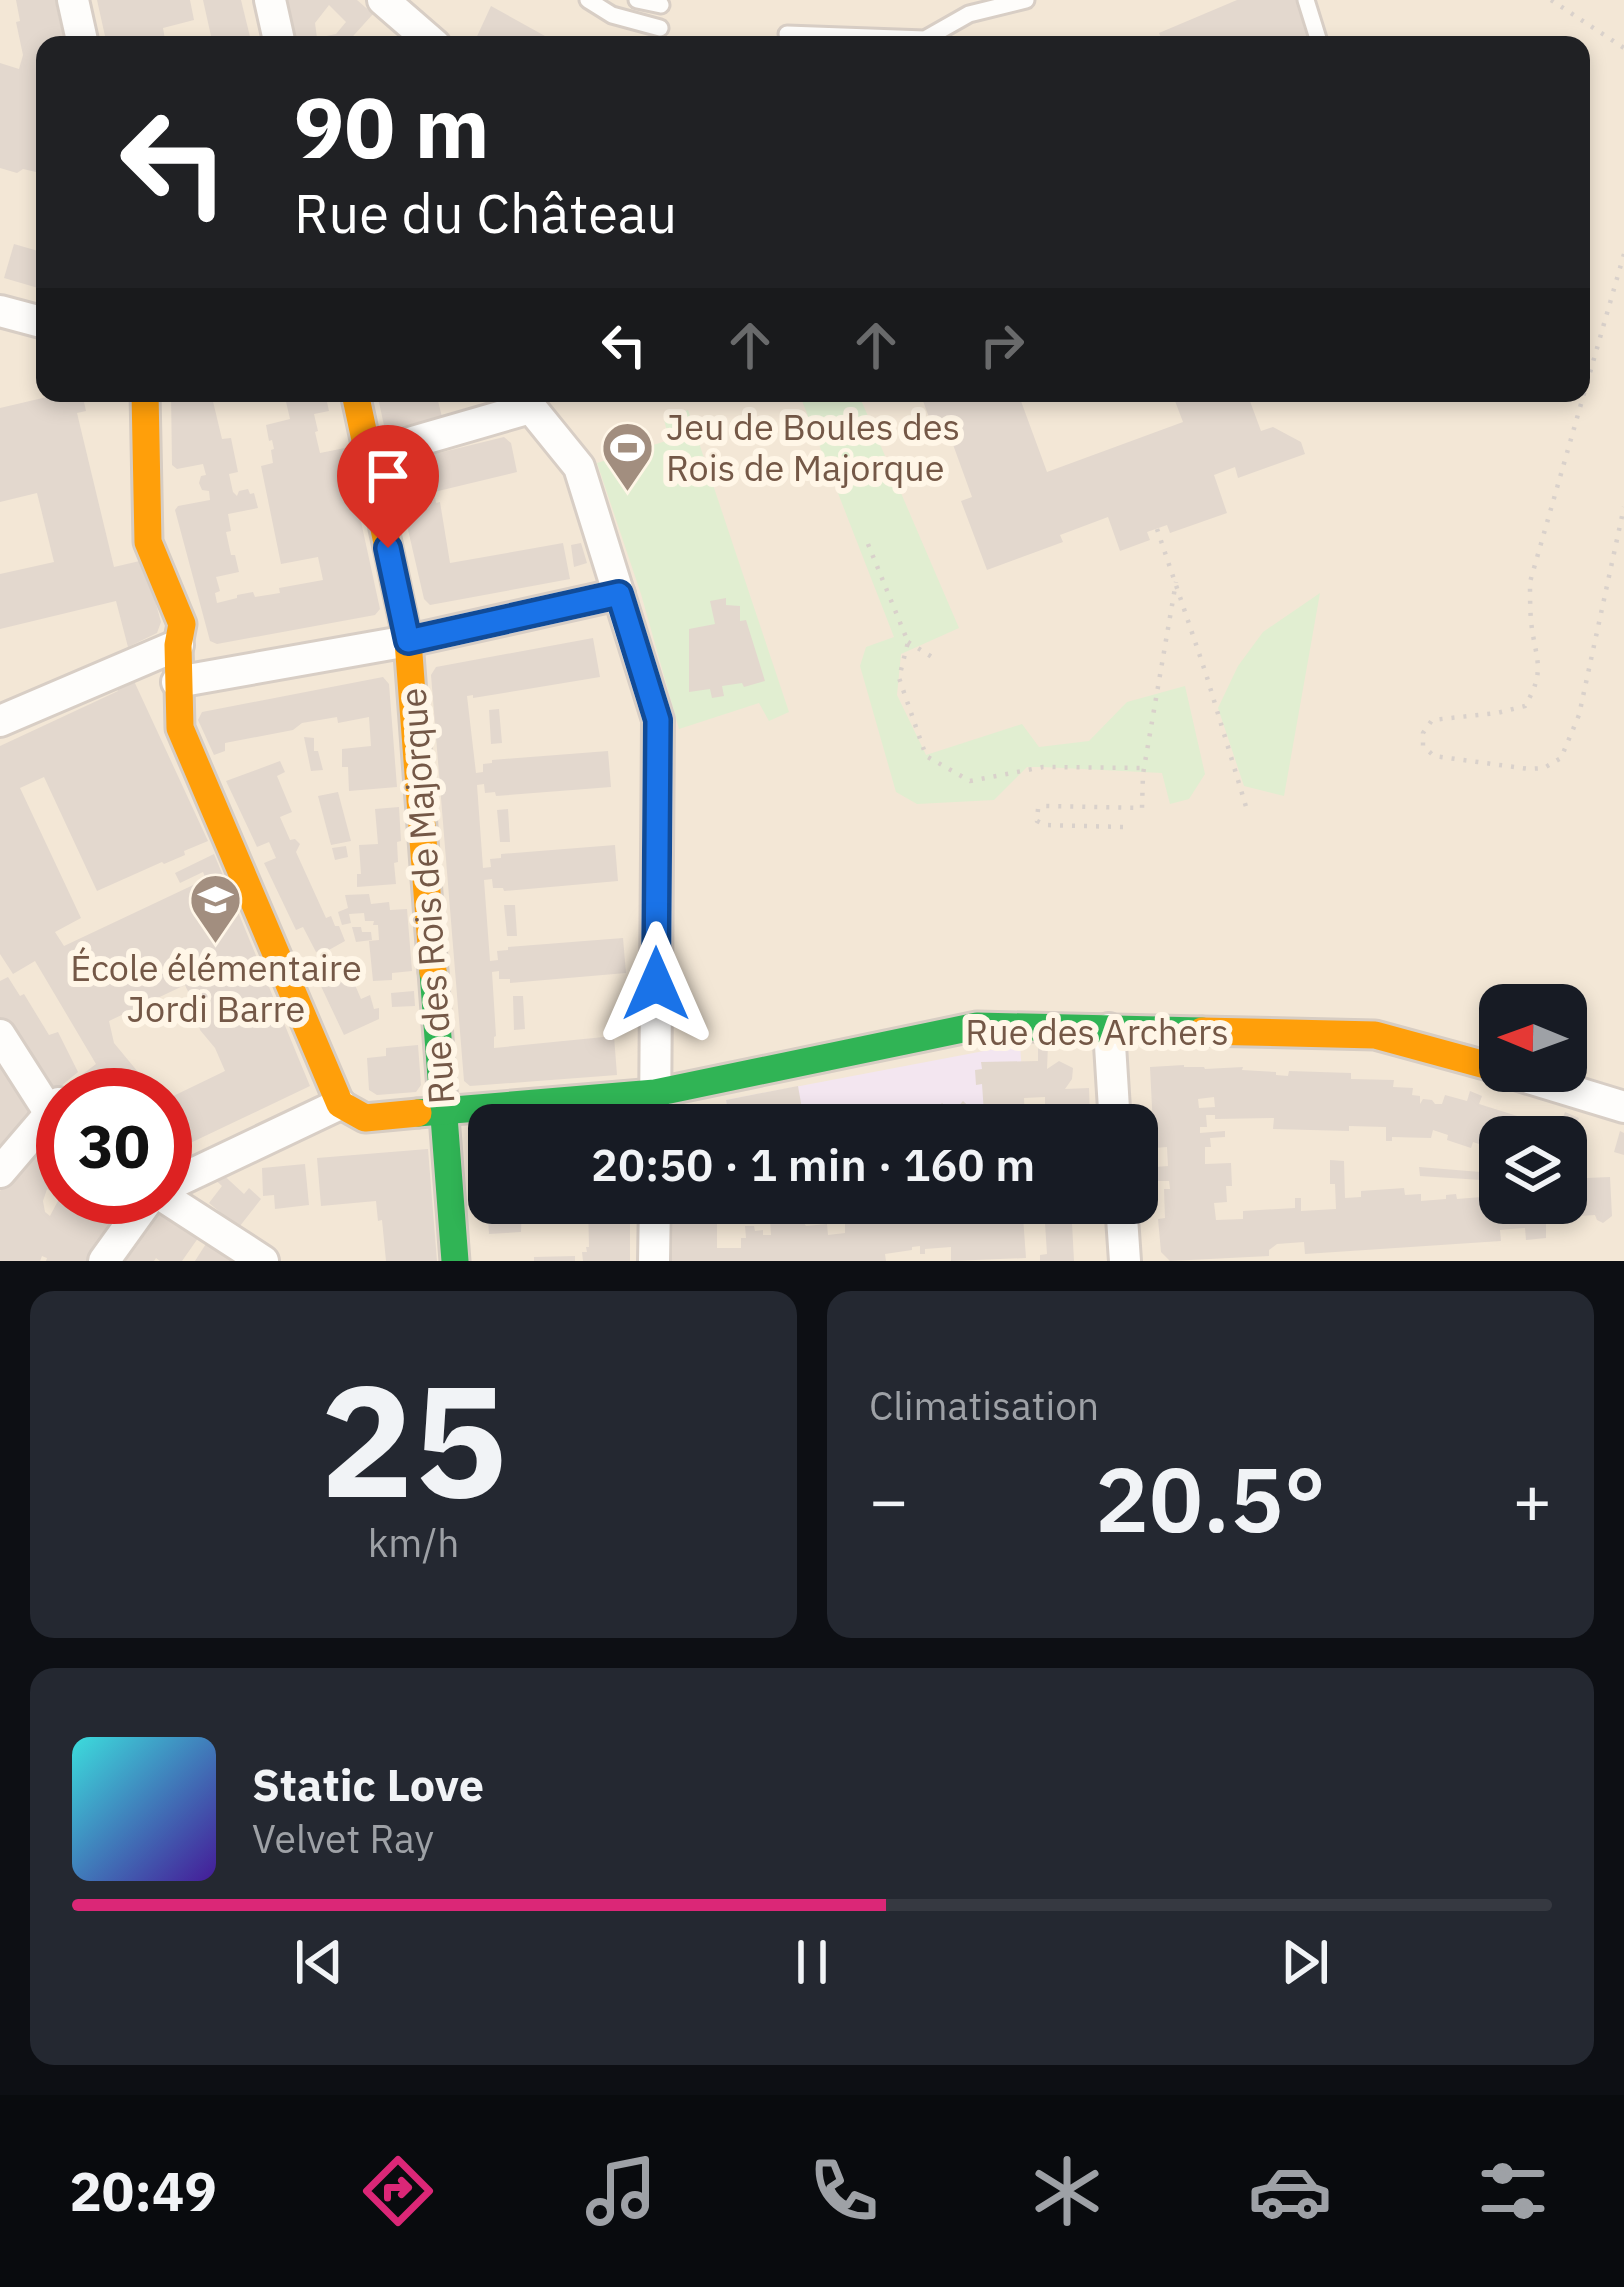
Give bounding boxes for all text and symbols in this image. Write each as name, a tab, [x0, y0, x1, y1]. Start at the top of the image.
text: 90 m	[294, 72, 490, 181]
icon: left	[96, 84, 252, 240]
text: Rue du Château	[294, 178, 677, 248]
icon: left	[591, 312, 657, 378]
icon: ahead	[717, 312, 783, 378]
icon: ahead	[843, 312, 909, 378]
icon: right	[969, 312, 1035, 378]
place label: Jeu de Boules des Rois de Majorque	[666, 403, 960, 491]
sports icon: Jeu de Boules des Rois de Majorque	[599, 420, 655, 494]
pin	[337, 425, 439, 548]
icon: arrive	[355, 443, 421, 509]
street label: Rue des Rois de Majorque	[389, 686, 464, 1106]
school or university icon: École élémentaire Jordi Barre	[188, 872, 244, 946]
position arrow	[593, 921, 719, 1047]
place label: École élémentaire Jordi Barre	[70, 944, 362, 1032]
north arrow	[1479, 984, 1587, 1092]
map controls	[1479, 984, 1587, 1224]
street label: Rue des Archers	[965, 1008, 1229, 1055]
speed limit sign: 30	[36, 1068, 192, 1224]
button: layers	[1479, 1116, 1587, 1224]
text: 20:50 · 1 min · 160 m	[591, 1135, 1035, 1193]
text: 25	[320, 1337, 507, 1540]
text: Climatisation	[869, 1380, 1099, 1431]
text: 20.5°	[1095, 1440, 1326, 1557]
text: −	[869, 1456, 909, 1542]
text: +	[1512, 1456, 1552, 1542]
text: km/h	[368, 1517, 459, 1568]
text: Static Love	[252, 1755, 484, 1813]
text: Velvet Ray	[252, 1813, 434, 1864]
icon: previous	[286, 1929, 352, 1995]
icon: pause	[779, 1929, 845, 1995]
icon: next	[1272, 1929, 1338, 1995]
icon: directions	[356, 2149, 440, 2233]
icon: music	[579, 2149, 663, 2233]
icon: phone	[802, 2149, 886, 2233]
icon: climate	[1025, 2149, 1109, 2233]
icon: car	[1248, 2149, 1332, 2233]
icon: filters	[1471, 2149, 1555, 2233]
text: 20:49	[69, 2156, 217, 2226]

